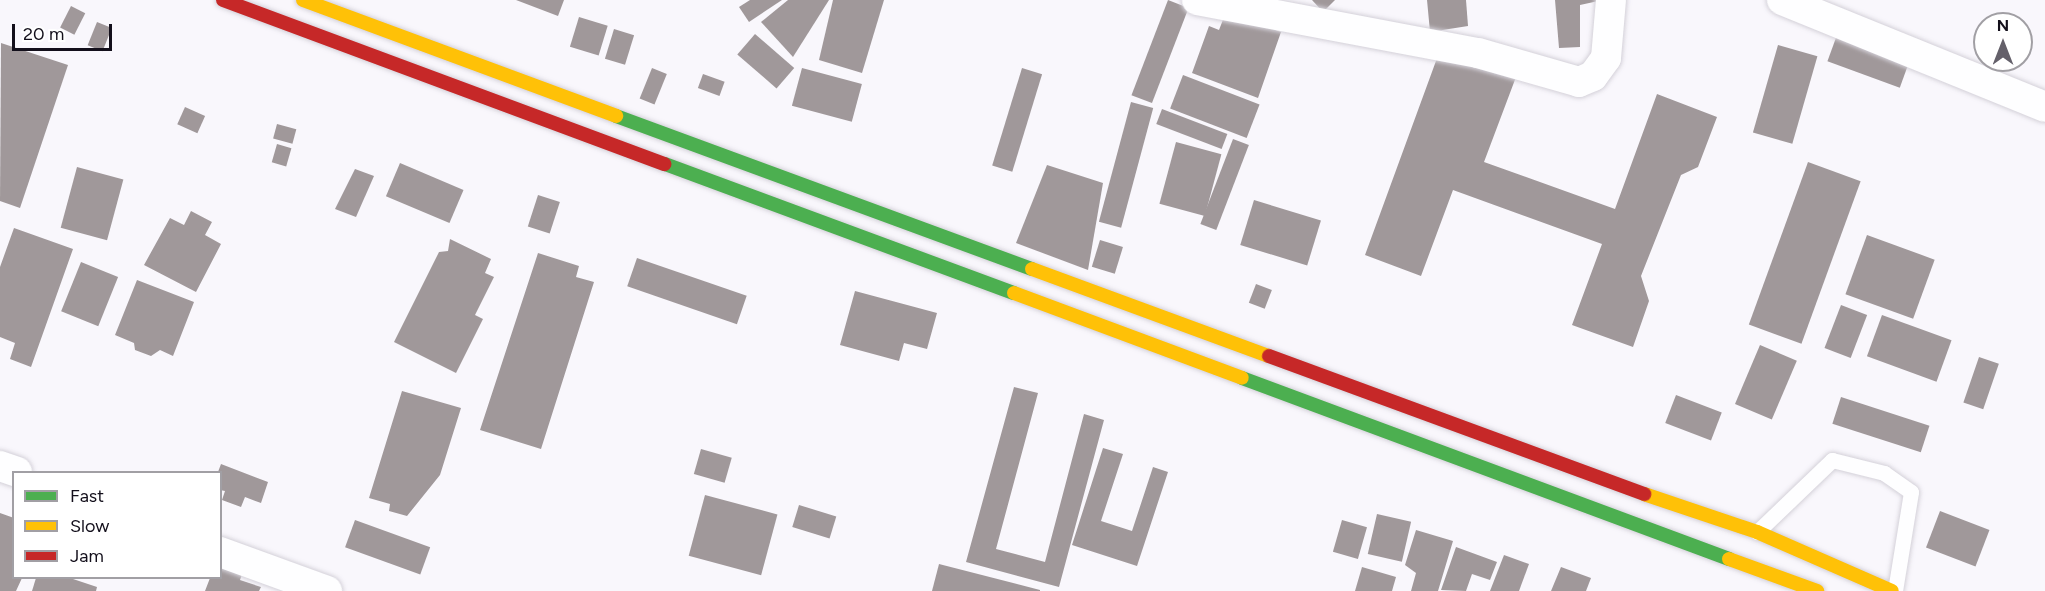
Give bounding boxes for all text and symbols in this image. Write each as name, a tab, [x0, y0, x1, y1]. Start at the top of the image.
scale bar	[15, 12, 116, 50]
north arrow	[1973, 12, 2033, 72]
text: N	[1997, 16, 2009, 35]
text: 20 m	[23, 23, 64, 45]
legend	[12, 471, 222, 579]
text: Fast	[70, 485, 104, 507]
text: Slow	[70, 515, 109, 537]
text: Jam	[70, 545, 104, 567]

